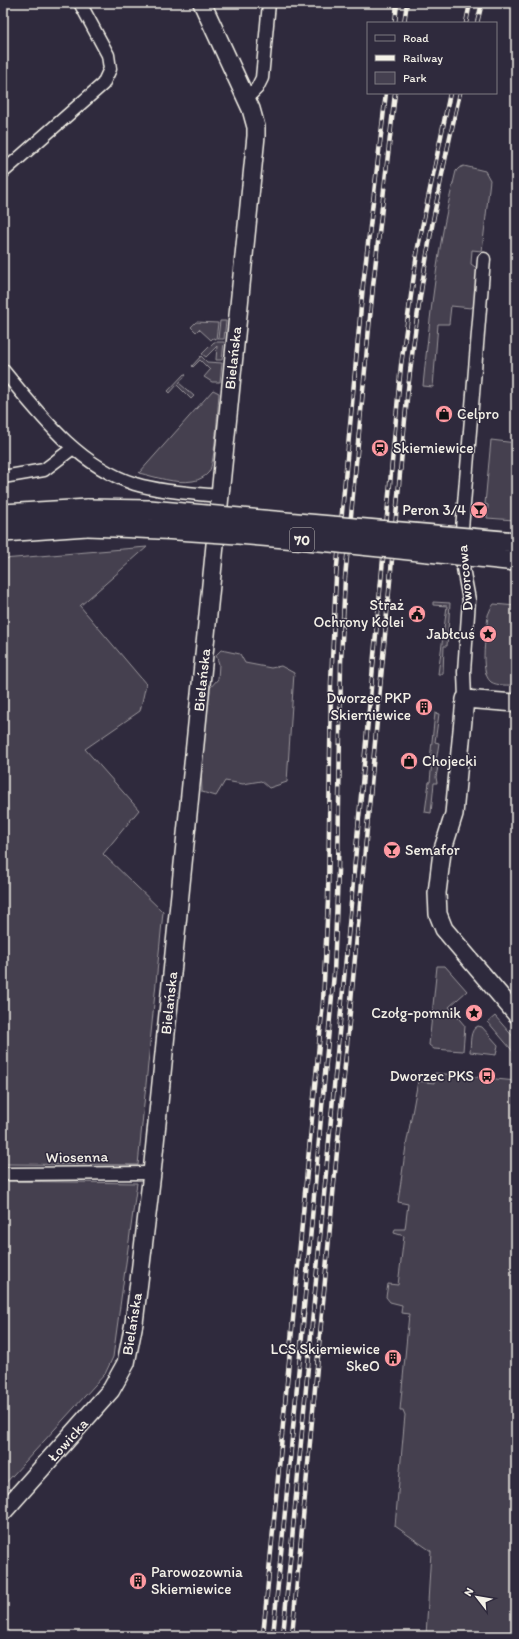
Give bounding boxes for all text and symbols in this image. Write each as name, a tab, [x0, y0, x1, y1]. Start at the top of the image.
legend	[367, 22, 497, 94]
text: Road	[403, 31, 429, 45]
text: Railway	[403, 51, 443, 65]
text: Park	[403, 71, 427, 85]
street label: Bielańska	[221, 325, 245, 390]
shop icon: Celpro	[434, 404, 454, 424]
place label: Celpro	[457, 405, 499, 423]
station icon: Skierniewice	[370, 438, 390, 458]
place label: Skierniewice	[393, 439, 473, 457]
bar icon: Peron 3/4	[469, 500, 489, 520]
place label: Peron 3/4	[402, 501, 466, 519]
road number: 70	[290, 528, 314, 552]
street label: Dworcowa	[453, 544, 477, 612]
place label: Straż Ochrony Kolei	[313, 596, 404, 631]
public building icon: Straż Ochrony Kolei	[407, 604, 427, 624]
place icon: Jabłcuś	[478, 624, 498, 644]
place label: Jabłcuś	[426, 625, 475, 643]
street label: Bielańska	[190, 647, 214, 712]
place label: Dworzec PKP Skierniewice	[326, 689, 411, 724]
building icon: Dworzec PKP Skierniewice	[414, 697, 434, 717]
shop icon: Chojecki	[399, 751, 419, 771]
place label: Chojecki	[422, 752, 477, 770]
bar icon: Semafor	[382, 840, 402, 860]
place label: Semafor	[405, 841, 460, 859]
street label: Bielańska	[157, 970, 181, 1035]
place icon: Czołg-pomnik	[464, 1003, 484, 1023]
place label: Czołg-pomnik	[371, 1004, 461, 1022]
bus stop icon: Dworzec PKS	[477, 1066, 497, 1086]
place label: Dworzec PKS	[390, 1067, 474, 1085]
street label: Wiosenna	[46, 1147, 109, 1167]
street label: Bielańska	[118, 1291, 146, 1357]
place label: LCS Skierniewice SkeO	[271, 1340, 380, 1375]
building icon: LCS Skierniewice SkeO	[383, 1348, 403, 1368]
street label: Łowicka	[44, 1415, 92, 1465]
place label: Parowozownia Skierniewice	[151, 1563, 243, 1598]
building icon: Parowozownia Skierniewice	[128, 1571, 148, 1591]
north arrow	[457, 1577, 497, 1617]
text: N	[461, 1586, 476, 1599]

